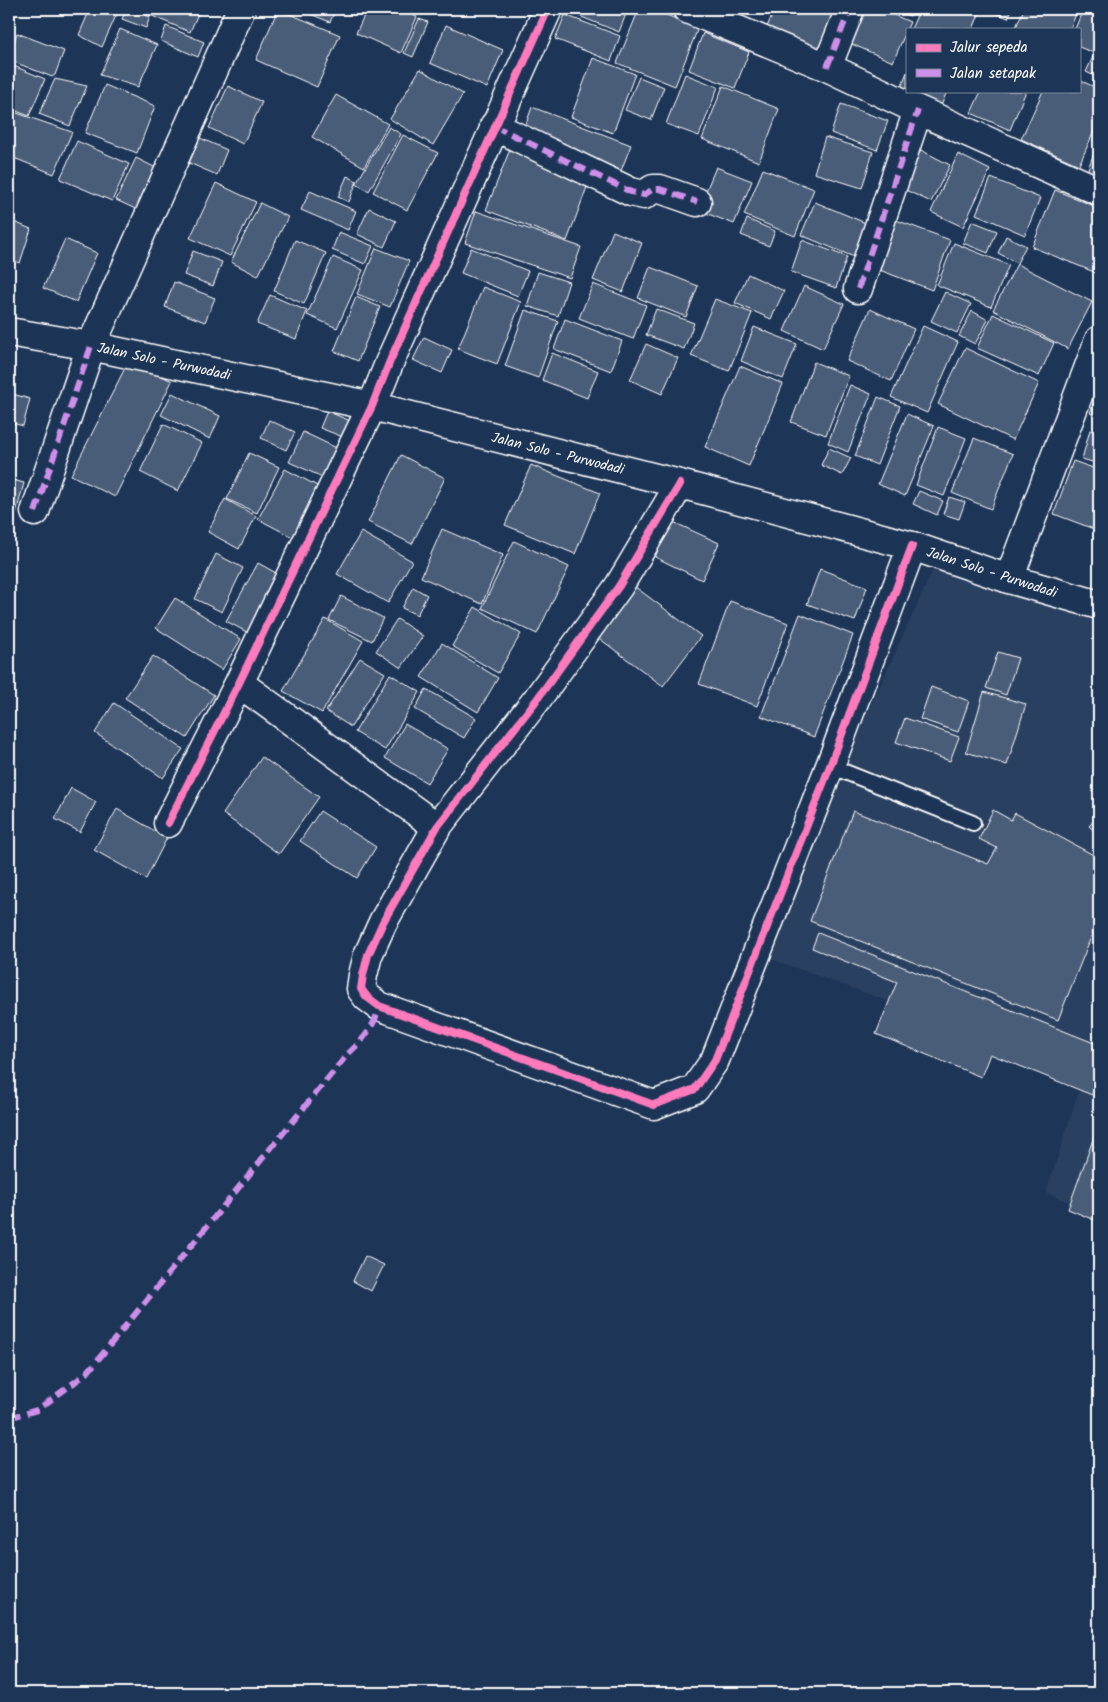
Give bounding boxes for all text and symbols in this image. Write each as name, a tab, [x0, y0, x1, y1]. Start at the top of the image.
legend	[906, 28, 1080, 92]
text: Jalur sepeda	[950, 36, 1028, 60]
text: Jalan setapak	[950, 62, 1037, 86]
street label: Jalan Solo - Purwodadi	[95, 337, 233, 387]
street label: Jalan Solo - Purwodadi	[489, 427, 627, 481]
street label: Jalan Solo - Purwodadi	[924, 541, 1060, 605]

